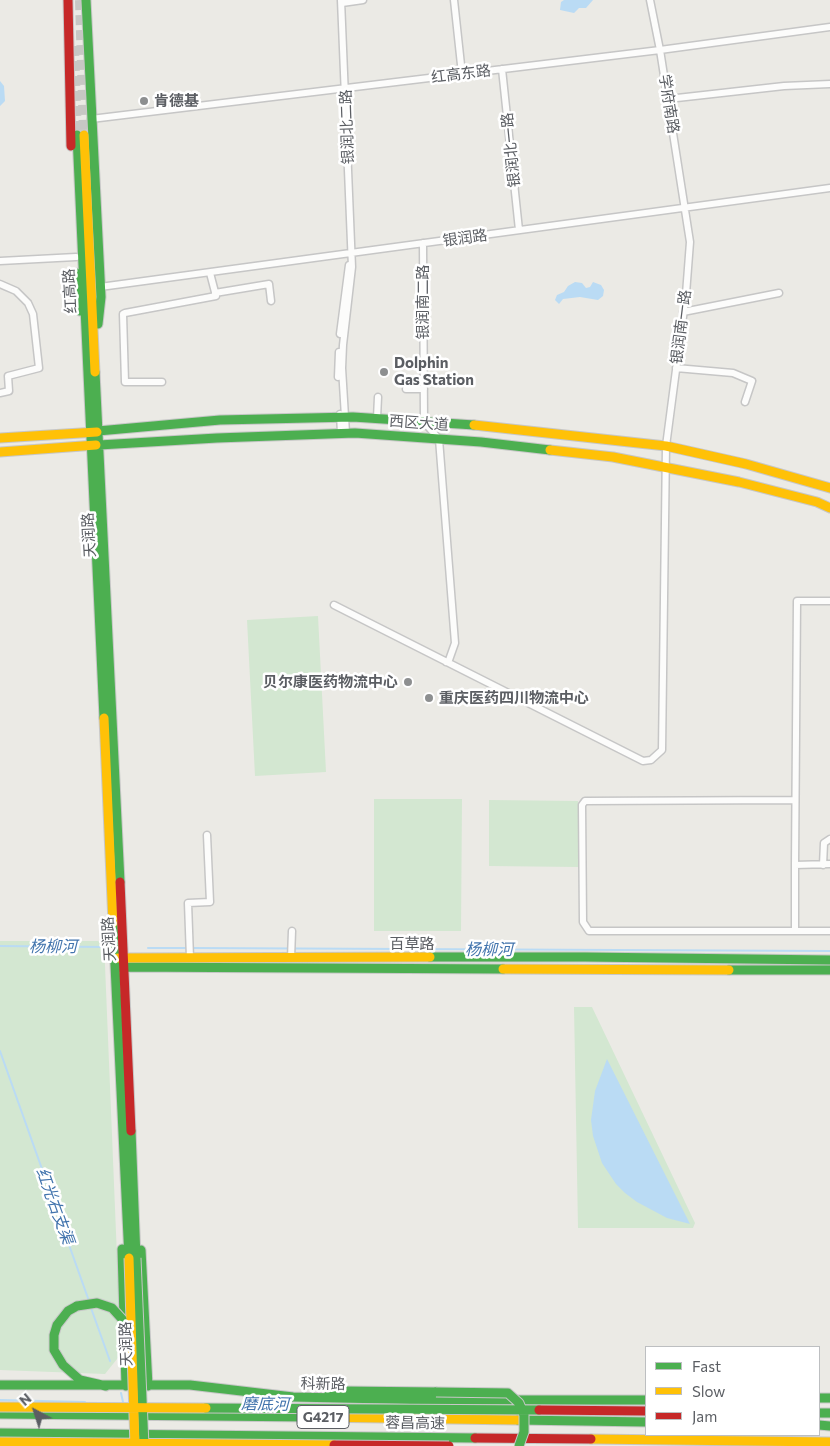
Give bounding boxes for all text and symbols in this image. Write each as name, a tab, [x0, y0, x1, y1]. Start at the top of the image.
street label: 红高东路	[430, 61, 492, 87]
street label: 学府南路	[655, 73, 683, 135]
street label: 银润北二路	[337, 89, 357, 165]
place label: 肯德基	[154, 92, 199, 110]
marker: 肯德基	[138, 95, 150, 107]
street label: 银润北一路	[498, 112, 524, 188]
street label: 银润路	[441, 226, 489, 250]
street label: 银润南二路	[414, 265, 432, 339]
street label: 红高路	[60, 268, 80, 314]
street label: 银润南一路	[667, 289, 695, 365]
place label: Dolphin Gas Station	[394, 354, 474, 389]
marker: Dolphin Gas Station	[378, 366, 390, 378]
street label: 西区大道	[388, 412, 450, 434]
street label: 天润路	[79, 512, 99, 558]
place label: 贝尔康医药物流中心	[263, 673, 398, 691]
marker: 贝尔康医药物流中心	[402, 676, 414, 688]
place label: 重庆医药四川物流中心	[439, 689, 589, 707]
marker: 重庆医药四川物流中心	[423, 692, 435, 704]
street label: 天润路	[99, 916, 119, 962]
street label: 百草路	[390, 935, 434, 953]
water label: 杨柳河	[29, 937, 77, 957]
water label: 杨柳河	[465, 940, 513, 960]
water label: 红光右支渠	[32, 1165, 78, 1247]
street label: 天润路	[116, 1321, 136, 1367]
legend	[645, 1346, 820, 1436]
text: Fast	[692, 1357, 721, 1375]
street label: 科新路	[300, 1375, 346, 1393]
text: Slow	[692, 1382, 725, 1400]
north arrow	[10, 1386, 60, 1436]
text: N	[16, 1389, 35, 1409]
water label: 磨底河	[241, 1394, 289, 1414]
road number: G4217	[297, 1405, 349, 1428]
text: Jam	[692, 1407, 717, 1425]
street label: 蓉昌高速	[385, 1413, 445, 1433]

